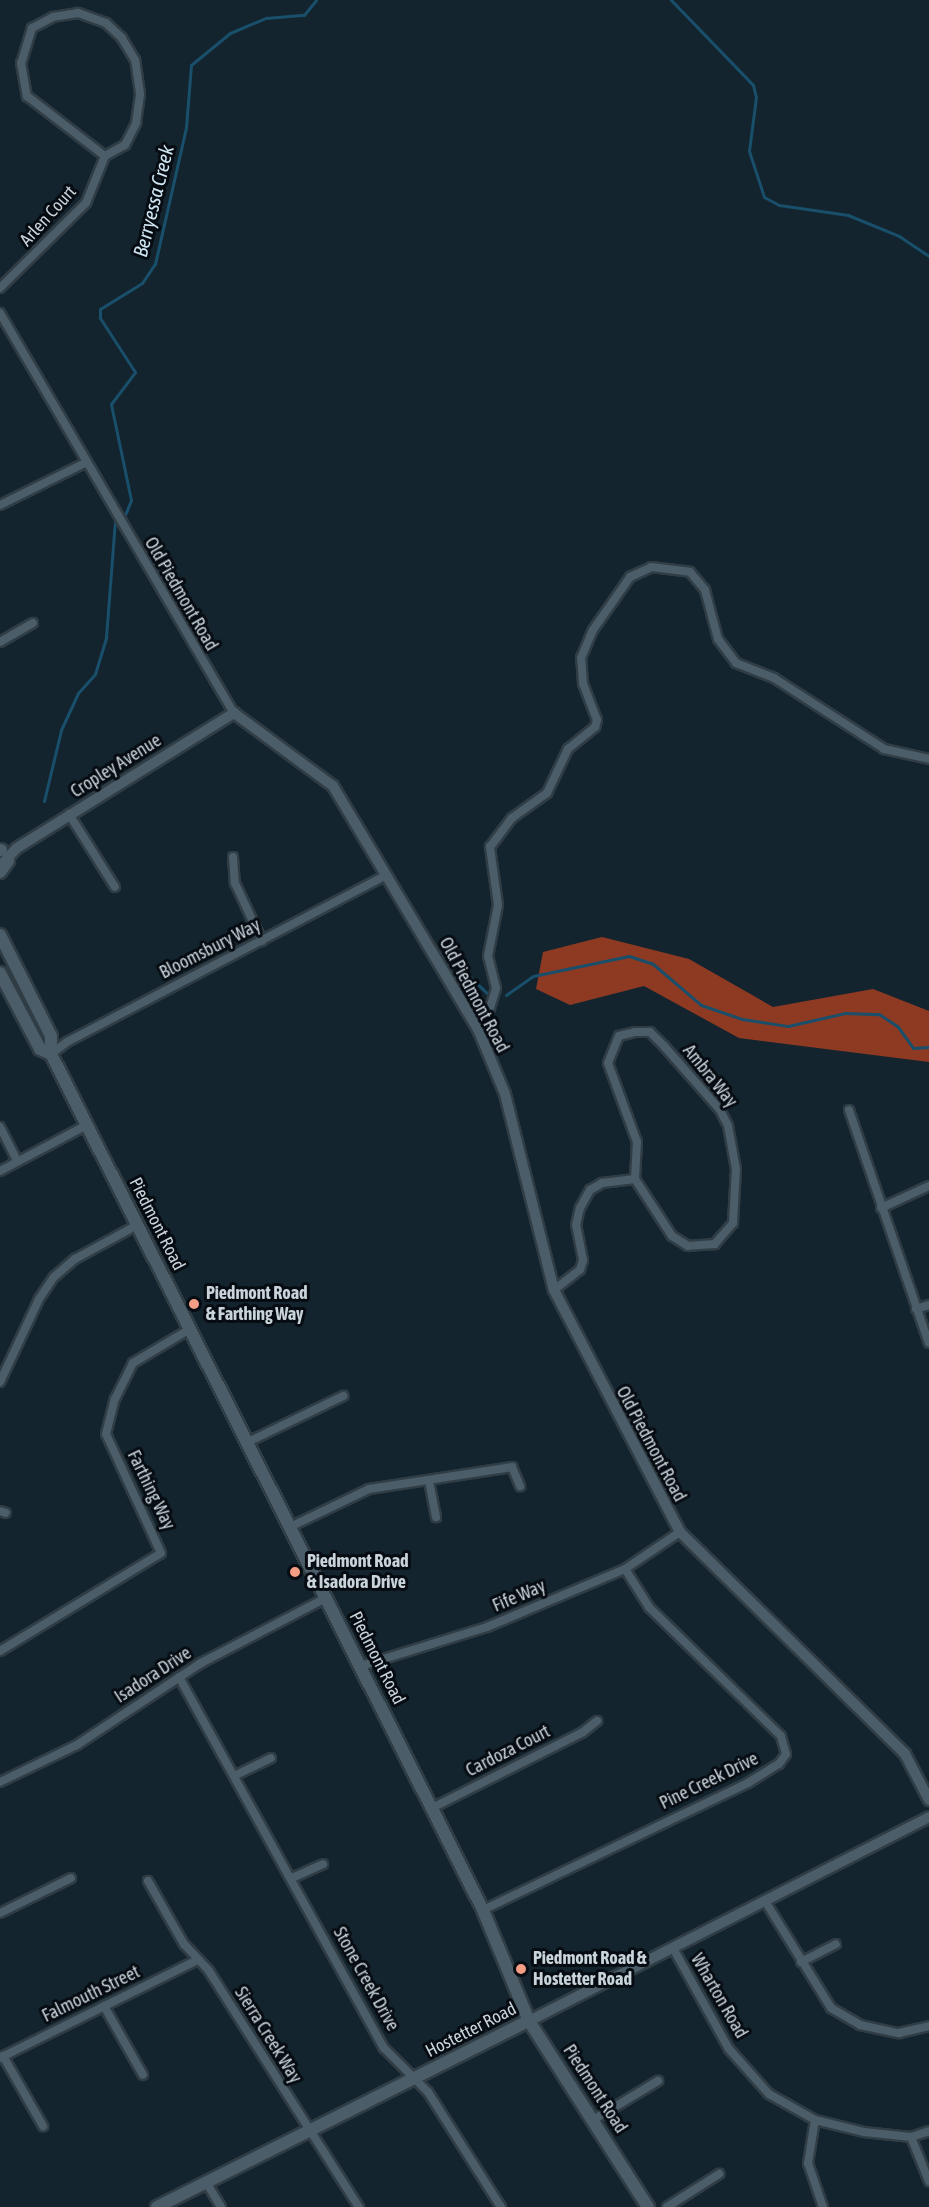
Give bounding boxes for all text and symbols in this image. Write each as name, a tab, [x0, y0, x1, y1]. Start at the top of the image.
water label: Berryessa Creek	[128, 143, 178, 259]
street label: Arlen Court	[15, 181, 81, 251]
street label: Old Piedmont Road	[140, 533, 222, 655]
street label: Cropley Avenue	[67, 730, 165, 802]
street label: Bloomsbury Way	[156, 914, 264, 984]
street label: Old Piedmont Road	[435, 934, 513, 1056]
street label: Ambra Way	[678, 1040, 742, 1112]
street label: Piedmont Road	[124, 1174, 190, 1274]
place label: Piedmont Road & Farthing Way	[206, 1283, 308, 1326]
marker: Piedmont Road & Farthing Way	[187, 1297, 201, 1311]
street label: Old Piedmont Road	[612, 1383, 690, 1505]
street label: Farthing Way	[123, 1447, 179, 1533]
place label: Piedmont Road & Isadora Drive	[307, 1551, 409, 1594]
marker: Piedmont Road & Isadora Drive	[288, 1565, 302, 1579]
street label: Fife Way	[489, 1575, 549, 1617]
street label: Piedmont Road	[344, 1608, 410, 1708]
street label: Isadora Drive	[111, 1642, 195, 1708]
street label: Cardoza Court	[462, 1721, 554, 1781]
street label: Pine Creek Drive	[656, 1748, 762, 1814]
street label: Stone Creek Drive	[329, 1923, 403, 2035]
place label: Piedmont Road & Hostetter Road	[533, 1948, 646, 1990]
street label: Wharton Road	[686, 1950, 752, 2042]
street label: Falmouth Street	[39, 1961, 143, 2027]
marker: Piedmont Road & Hostetter Road	[514, 1962, 528, 1976]
street label: Sierra Creek Way	[230, 1983, 306, 2087]
street label: Hostetter Road	[422, 1998, 520, 2062]
street label: Piedmont Road	[558, 2041, 632, 2137]

